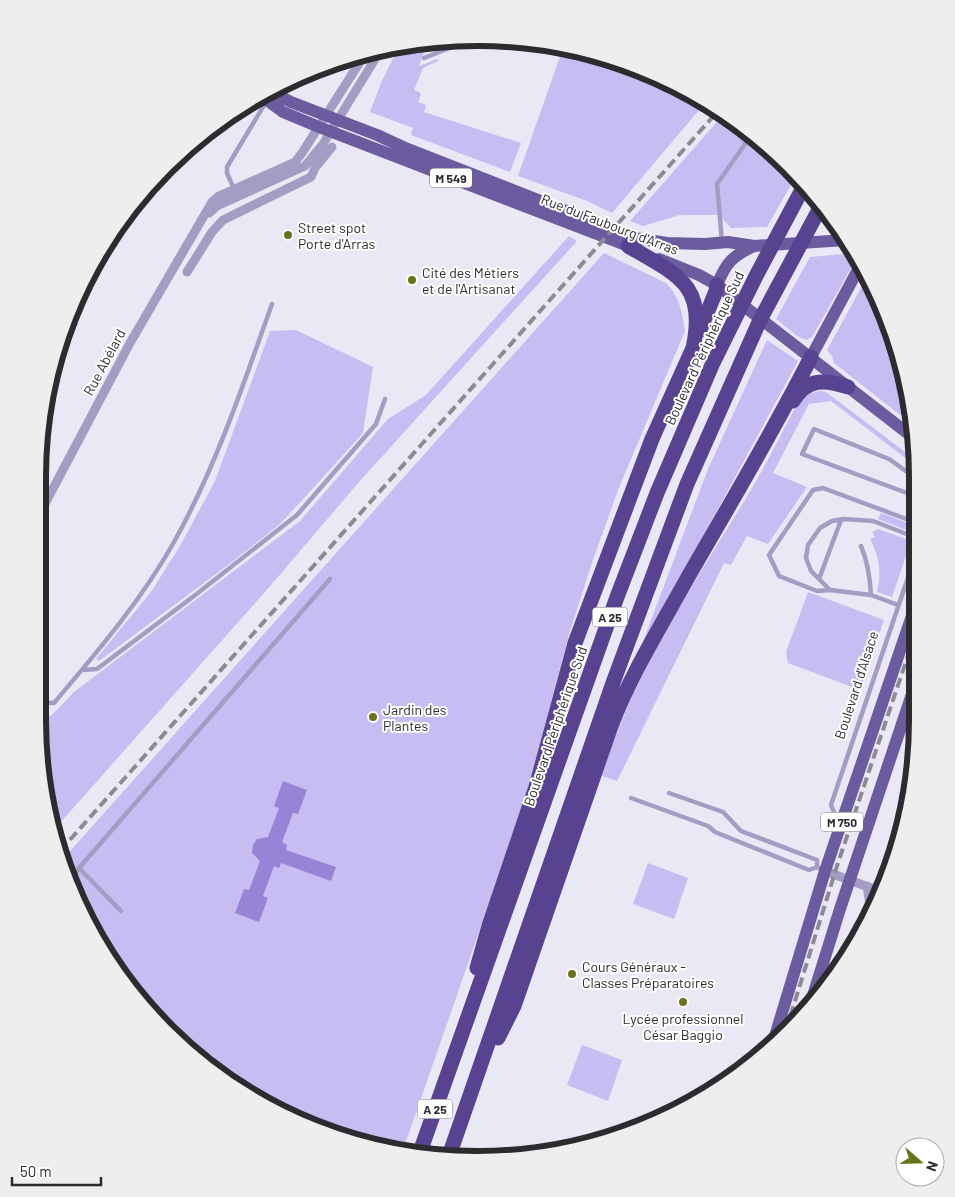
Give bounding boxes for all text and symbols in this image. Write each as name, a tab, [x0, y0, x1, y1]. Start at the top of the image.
road number: M 549	[430, 168, 472, 188]
street label: Rue du Faubourg d'Arras	[539, 190, 681, 258]
place label: Street spot Porte d'Arras	[298, 219, 376, 252]
marker: Street spot Porte d'Arras	[282, 229, 294, 241]
place label: Cité des Métiers et de l'Artisanat	[422, 264, 519, 297]
street label: Boulevard Périphérique Sud	[661, 268, 747, 428]
marker: Cité des Métiers et de l'Artisanat	[406, 274, 418, 286]
street label: Rue Abélard	[79, 326, 129, 398]
road number: A 25	[592, 608, 628, 626]
street label: Boulevard d'Alsace	[831, 629, 881, 741]
street label: Boulevard Périphérique Sud	[520, 644, 590, 808]
place label: Jardin des Plantes	[383, 701, 447, 734]
marker: Jardin des Plantes	[367, 711, 379, 723]
road number: M 750	[821, 812, 863, 832]
place label: Cours Généraux - Classes Préparatoires	[582, 958, 714, 991]
marker: Cours Généraux - Classes Préparatoires	[566, 968, 578, 980]
marker: Lycée professionnel César Baggio	[677, 996, 689, 1008]
place label: Lycée professionnel César Baggio	[622, 1010, 744, 1043]
road number: A 25	[418, 1100, 452, 1118]
north arrow	[895, 1137, 945, 1187]
scale bar	[12, 1154, 101, 1186]
text: N	[923, 1159, 942, 1174]
text: 50 m	[20, 1162, 52, 1180]

